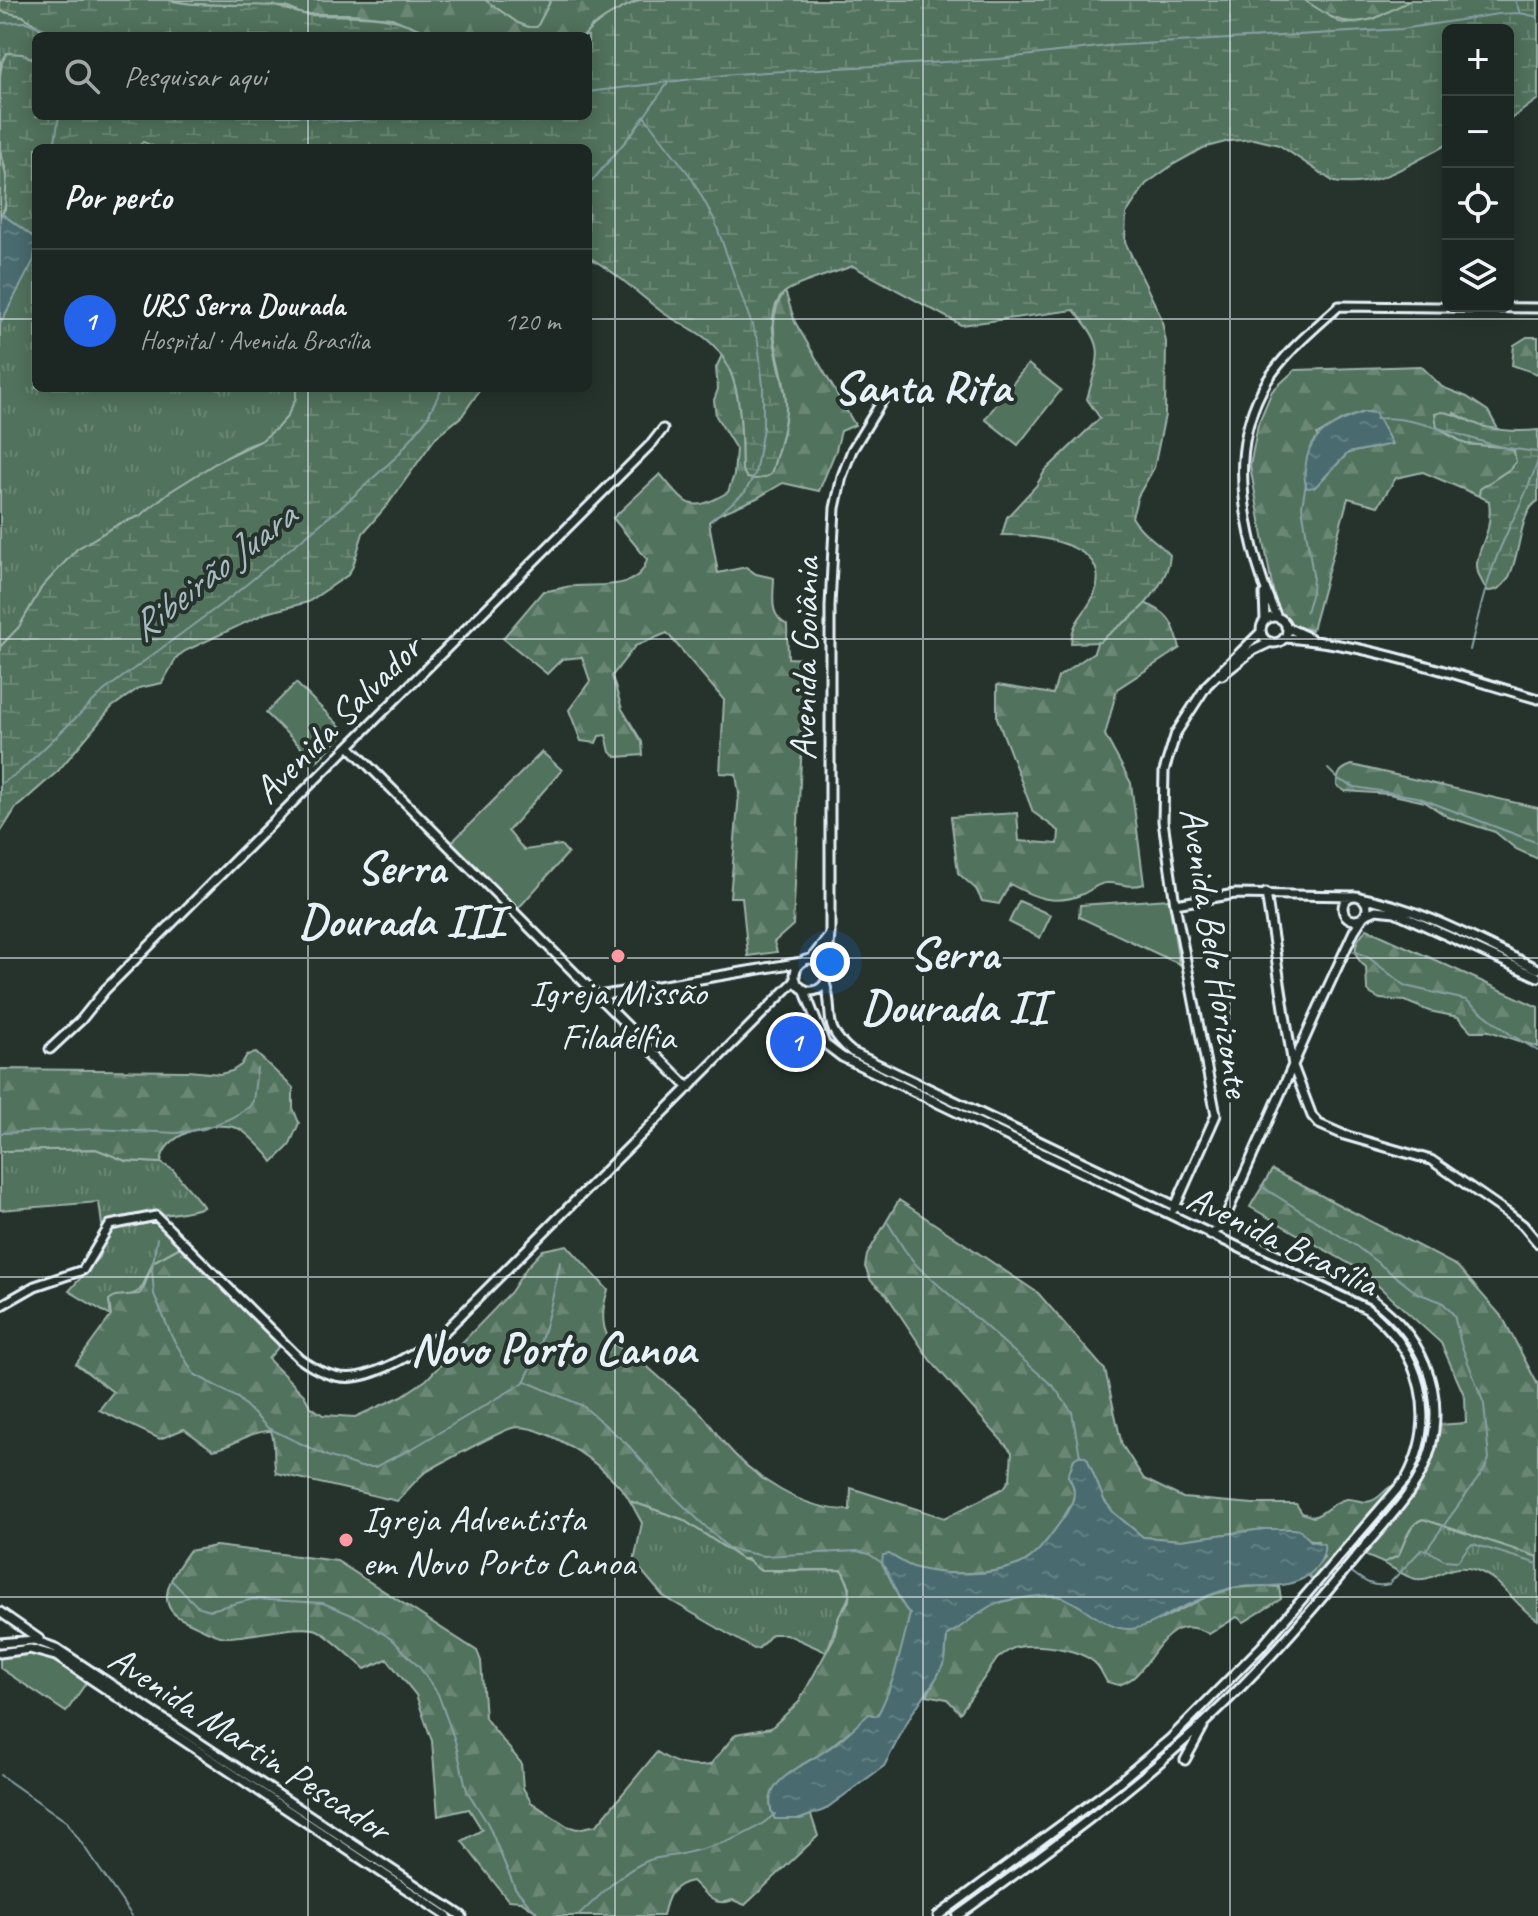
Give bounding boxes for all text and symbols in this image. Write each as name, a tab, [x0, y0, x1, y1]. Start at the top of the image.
map controls	[1442, 24, 1514, 312]
button: +	[1442, 24, 1514, 96]
search box	[32, 32, 592, 120]
icon: search	[60, 54, 104, 98]
text: Pesquisar aqui	[124, 57, 267, 95]
button: −	[1442, 96, 1514, 168]
button: locate	[1442, 168, 1514, 240]
text: Por perto	[64, 175, 172, 218]
button: layers	[1442, 240, 1514, 312]
text: URS Serra Dourada	[140, 286, 345, 324]
text: 1	[84, 305, 96, 338]
text: 120 m	[504, 305, 560, 338]
text: Hospital · Avenida Brasília	[140, 324, 370, 357]
district label: Santa Rita	[834, 359, 1014, 417]
water label: Ribeirão Juara	[119, 489, 309, 652]
street label: Avenida Goiânia	[779, 554, 830, 761]
street label: Avenida Salvador	[243, 622, 434, 813]
street label: Avenida Belo Horizonte	[1169, 804, 1262, 1103]
district label: Serra Dourada III	[299, 839, 512, 950]
district label: Serra Dourada II	[861, 925, 1056, 1036]
your location	[810, 942, 850, 982]
marker: Igreja Missão Filadélfia	[609, 947, 627, 965]
place label: Igreja Missão Filadélfia	[530, 969, 709, 1060]
pin: 1	[770, 1012, 822, 1072]
street label: Avenida Brasília	[1180, 1174, 1388, 1308]
district label: Novo Porto Canoa	[410, 1320, 699, 1378]
place label: Igreja Adventista em Novo Porto Canoa	[362, 1495, 638, 1586]
marker: Igreja Adventista em Novo Porto Canoa	[337, 1531, 355, 1549]
street label: Avenida Martin Pescador	[100, 1635, 403, 1854]

